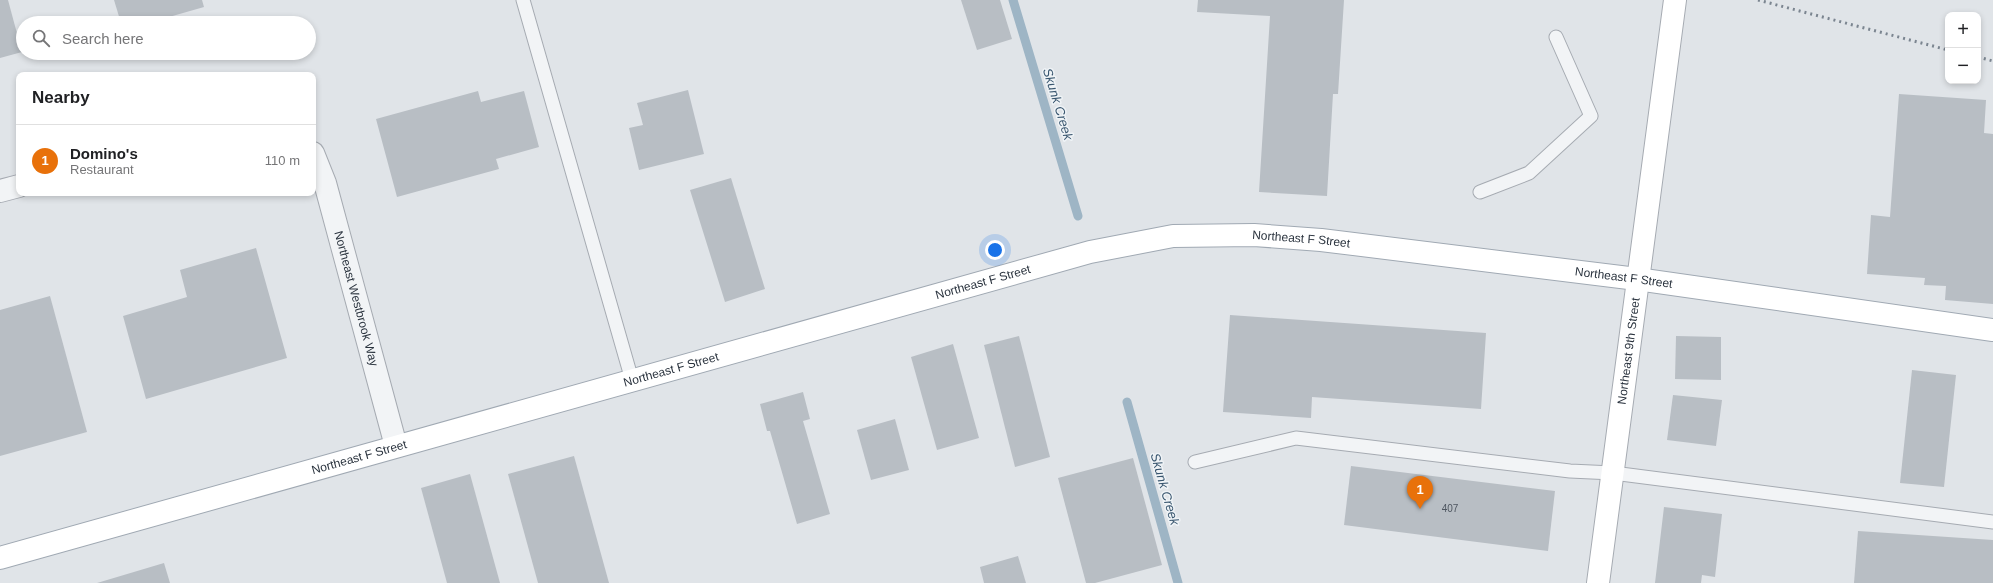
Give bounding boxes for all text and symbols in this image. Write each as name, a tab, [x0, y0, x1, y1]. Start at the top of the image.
map controls	[1945, 12, 1981, 84]
button: +	[1945, 12, 1981, 48]
search box	[16, 16, 316, 60]
icon: search	[30, 27, 52, 49]
text: Search here	[62, 30, 144, 47]
button: −	[1945, 48, 1981, 84]
water label: Skunk Creek	[1040, 66, 1076, 143]
text: Nearby	[32, 88, 90, 107]
text: Domino's	[70, 145, 138, 162]
text: 1	[41, 153, 49, 168]
text: 110 m	[265, 153, 300, 168]
text: Restaurant	[70, 162, 134, 177]
street label: Northeast F Street	[1252, 228, 1352, 251]
street label: Northeast Westbrook Way	[331, 229, 381, 368]
your location	[985, 240, 1005, 260]
street label: Northeast F Street	[934, 262, 1033, 302]
street label: Northeast F Street	[1574, 264, 1674, 291]
street label: Northeast 9th Street	[1615, 296, 1643, 405]
street label: Northeast F Street	[622, 349, 721, 390]
street label: Northeast F Street	[310, 437, 409, 477]
water label: Skunk Creek	[1148, 451, 1183, 528]
pin: 1	[1407, 476, 1433, 509]
house number: 407	[1442, 503, 1459, 514]

